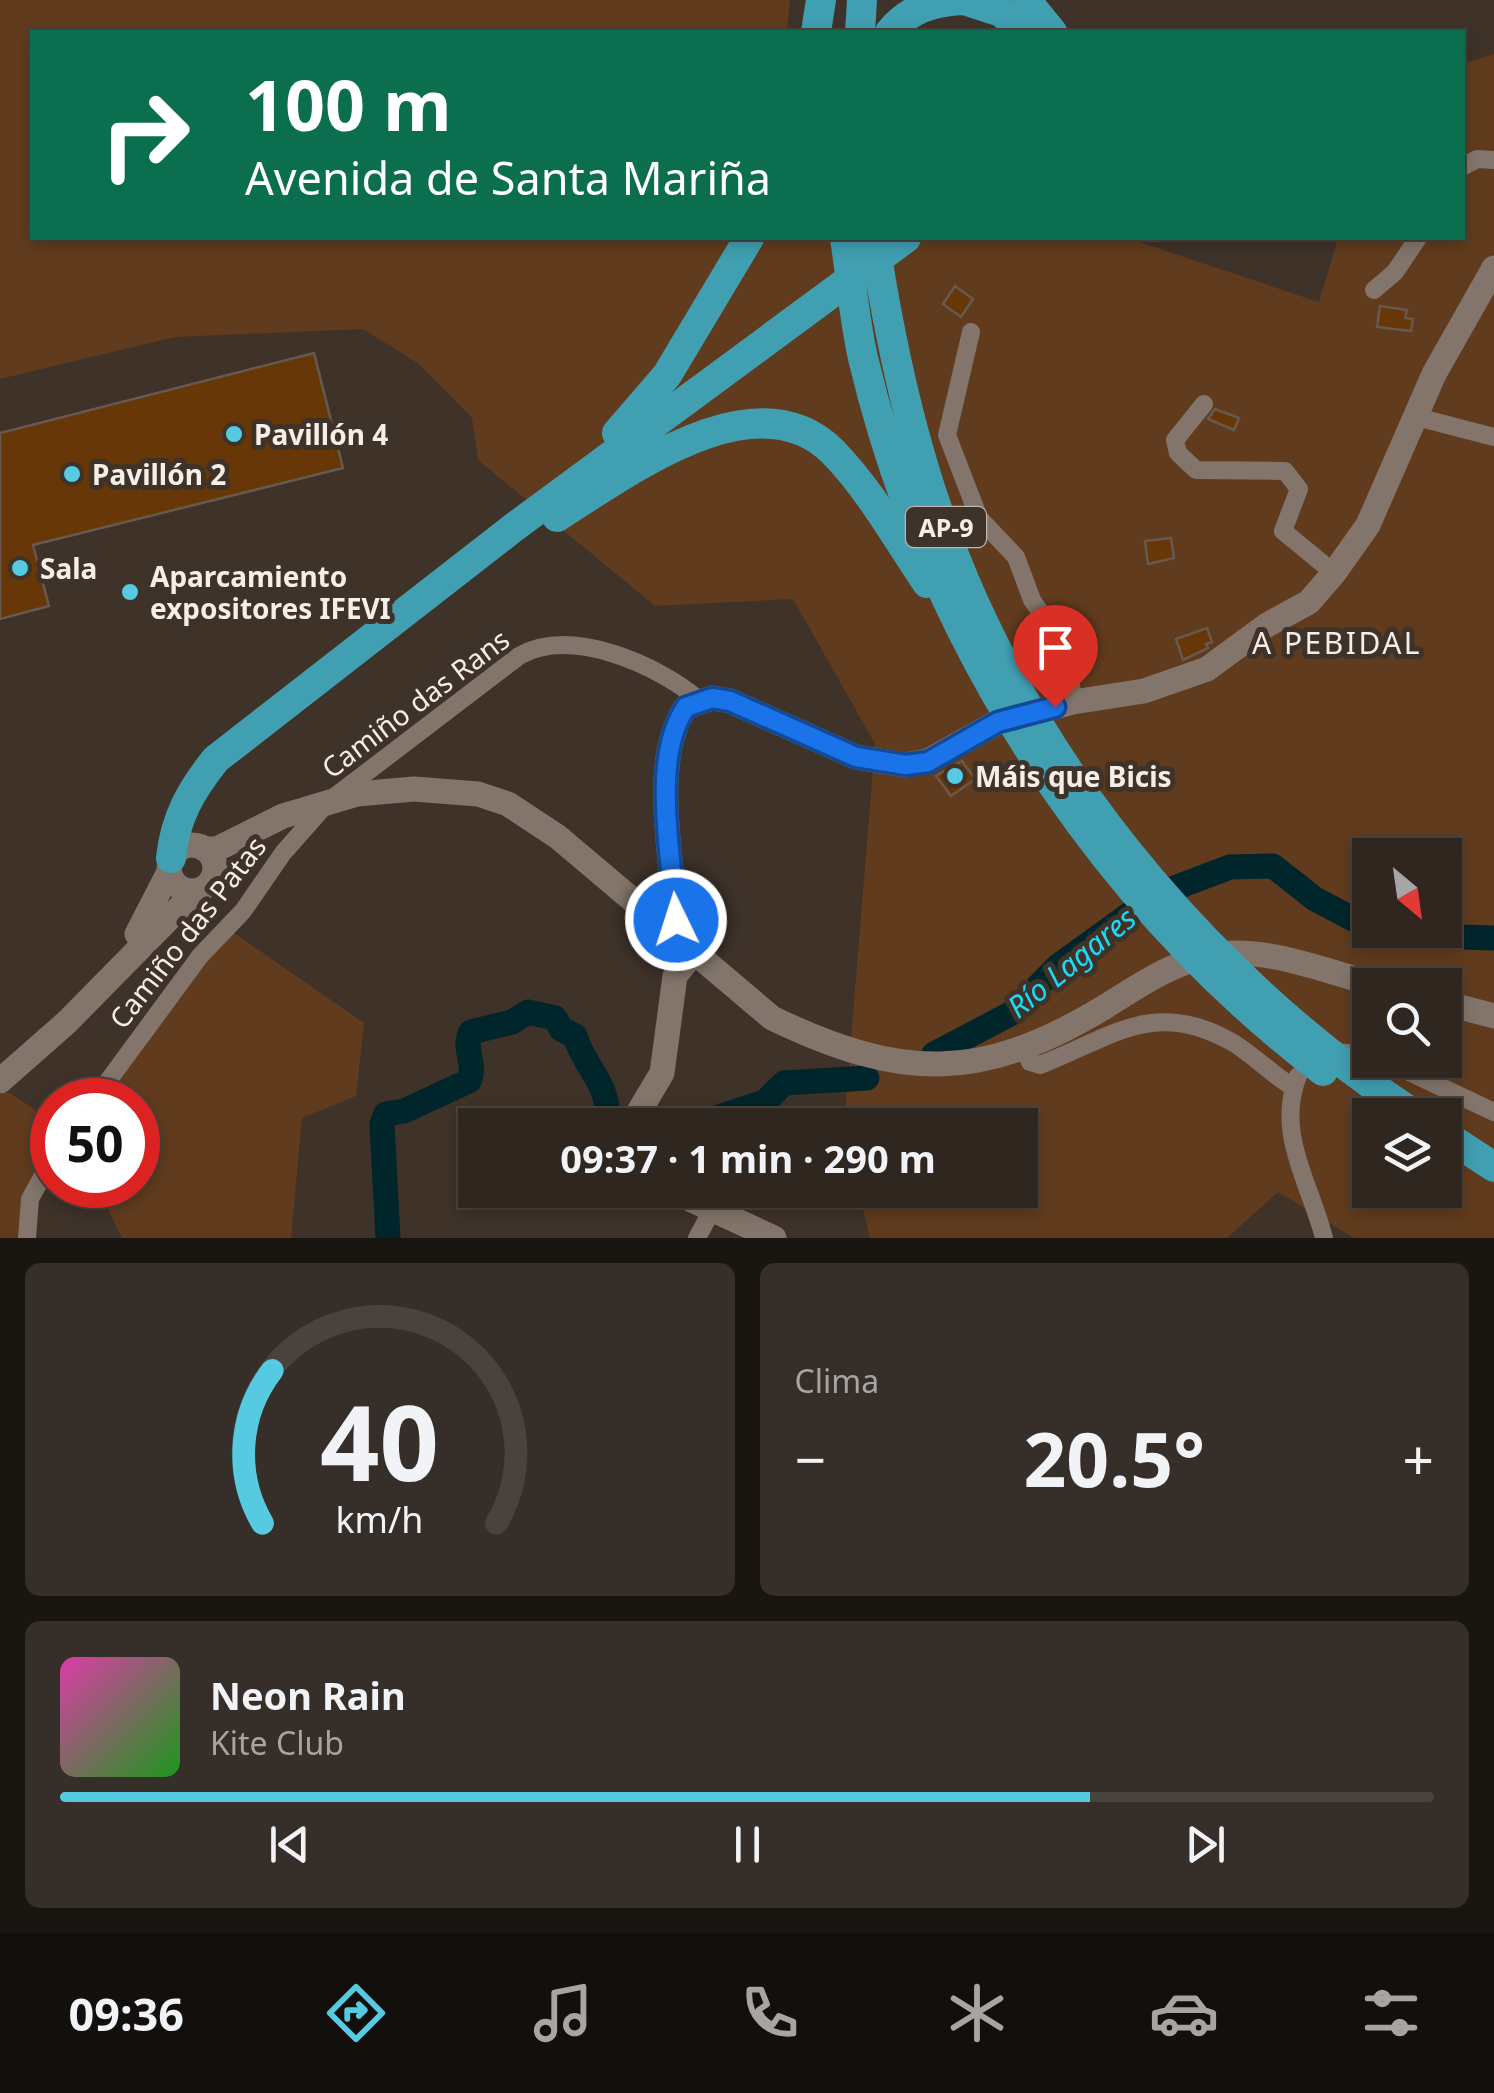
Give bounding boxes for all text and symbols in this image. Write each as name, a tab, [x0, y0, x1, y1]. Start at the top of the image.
text: 100 m	[245, 56, 452, 152]
icon: right	[80, 70, 210, 200]
text: Avenida de Santa Mariña	[245, 147, 771, 208]
place label: Pavillón 4	[254, 415, 388, 453]
marker: Pavillón 4	[223, 423, 245, 445]
place label: Pavillón 2	[92, 455, 226, 493]
marker: Pavillón 2	[61, 463, 83, 485]
road number: AP-9	[906, 507, 986, 547]
place label: Sala	[40, 549, 97, 587]
marker: Sala	[9, 557, 31, 579]
place label: Aparcamiento expositores IFEVI	[150, 557, 391, 627]
marker: Aparcamiento expositores IFEVI	[119, 581, 141, 603]
pin	[1013, 605, 1098, 708]
street label: Camiño das Rans	[313, 620, 517, 786]
icon: arrive	[1028, 620, 1083, 675]
district label: A PEBIDAL	[1252, 622, 1422, 663]
place label: Máis que Bicis	[975, 757, 1172, 795]
marker: Máis que Bicis	[944, 765, 966, 787]
street label: Camiño das Patas	[100, 828, 274, 1036]
north arrow	[1352, 838, 1462, 948]
map controls	[1352, 838, 1462, 1208]
position arrow	[624, 868, 728, 972]
water label: Río Lagares	[998, 897, 1144, 1027]
button: search	[1352, 968, 1462, 1078]
speed limit sign: 50	[30, 1078, 160, 1208]
button: layers	[1352, 1098, 1462, 1208]
text: 09:37 · 1 min · 290 m	[560, 1132, 936, 1184]
text: Clima	[795, 1359, 879, 1402]
text: 40	[320, 1370, 439, 1511]
text: 20.5°	[1023, 1407, 1205, 1509]
text: −	[795, 1421, 826, 1496]
text: +	[1403, 1421, 1434, 1496]
text: km/h	[336, 1495, 424, 1543]
text: Neon Rain	[210, 1669, 406, 1721]
text: Kite Club	[210, 1721, 344, 1764]
icon: previous	[262, 1817, 317, 1872]
icon: pause	[720, 1817, 775, 1872]
icon: next	[1178, 1817, 1233, 1872]
icon: directions	[321, 1978, 391, 2048]
icon: music	[528, 1978, 598, 2048]
icon: phone	[735, 1978, 805, 2048]
icon: climate	[942, 1978, 1012, 2048]
icon: car	[1149, 1978, 1219, 2048]
icon: filters	[1356, 1978, 1426, 2048]
text: 09:36	[68, 1983, 184, 2044]

